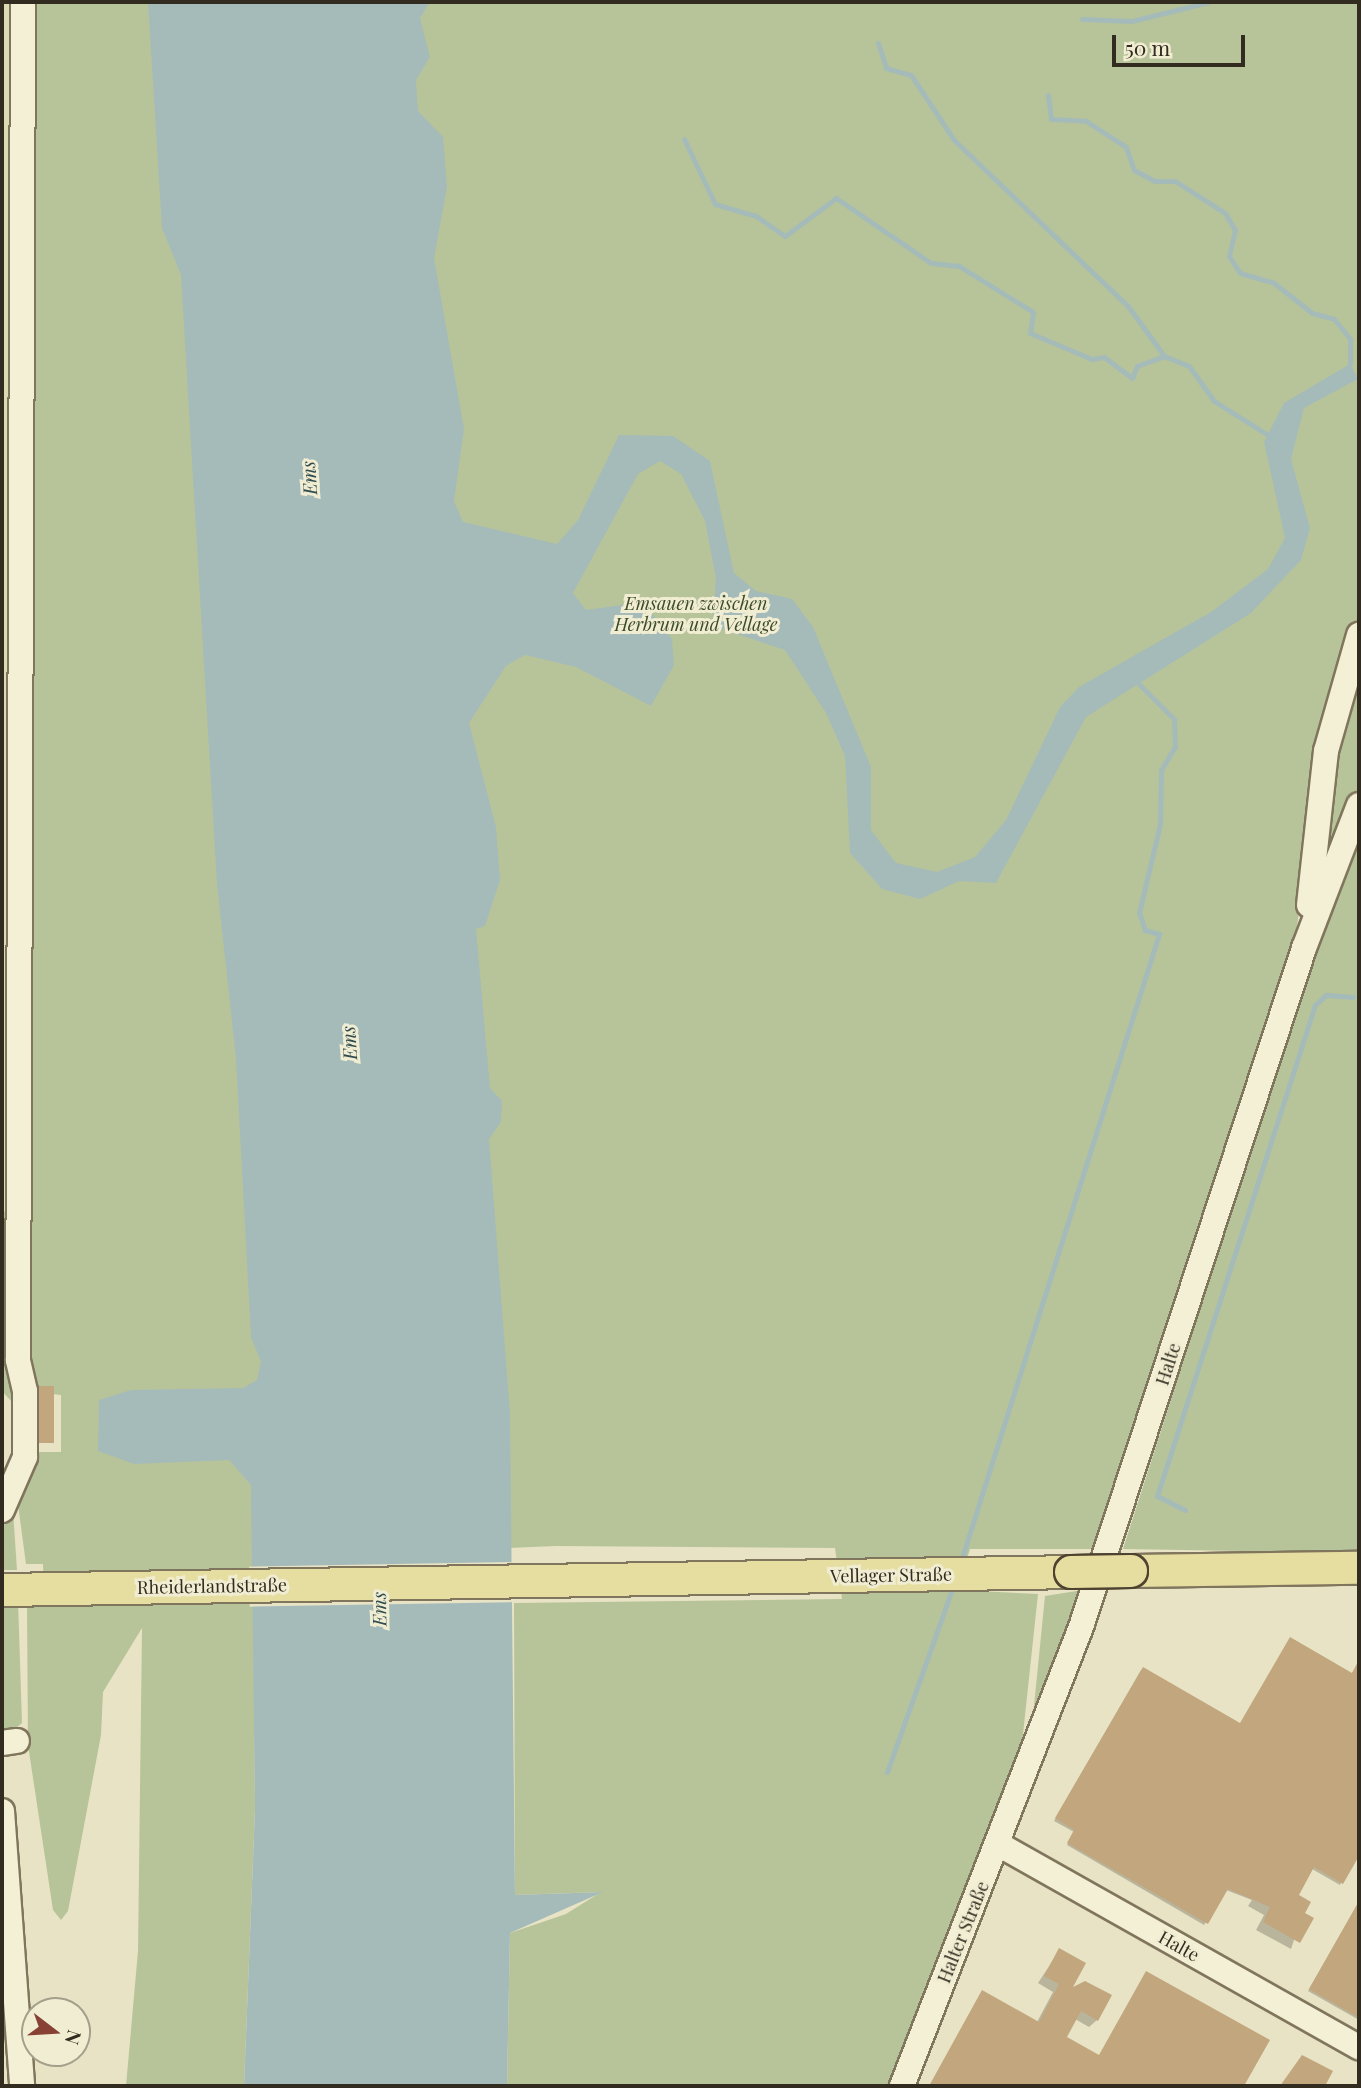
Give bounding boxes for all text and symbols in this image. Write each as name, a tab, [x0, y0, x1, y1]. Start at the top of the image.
scale bar	[1116, 21, 1249, 65]
text: 50 m	[1125, 33, 1170, 61]
water label: Ems	[296, 460, 322, 496]
park label: Emsauen zwischen Herbrum und Vellage	[615, 593, 777, 636]
water label: Ems	[336, 1025, 362, 1061]
street label: Halte	[1151, 1340, 1185, 1388]
street label: Vellager Straße	[830, 1563, 952, 1587]
street label: Rheiderlandstraße	[137, 1574, 287, 1598]
water label: Ems	[367, 1592, 391, 1626]
street label: Halter Straße	[933, 1878, 993, 1986]
street label: Halte	[1155, 1926, 1203, 1966]
north arrow	[21, 1997, 91, 2067]
text: N	[60, 2027, 89, 2048]

